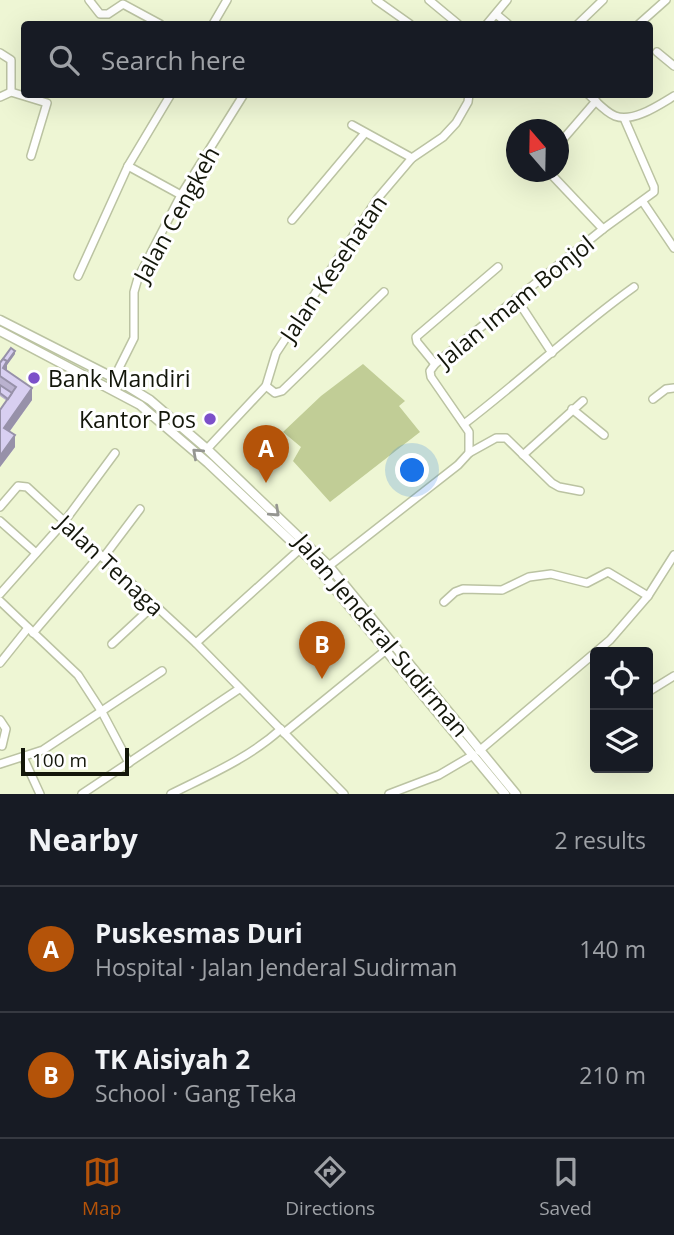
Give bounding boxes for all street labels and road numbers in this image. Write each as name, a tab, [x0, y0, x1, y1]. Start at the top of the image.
street label: Jalan Cengkeh	[124, 140, 227, 289]
street label: Jalan Kesehatan	[271, 188, 394, 349]
street label: Jalan Imam Bonjol	[428, 228, 600, 376]
street label: Jalan Tenaga	[49, 506, 171, 623]
street label: Jalan Jenderal Sudirman	[286, 525, 477, 743]

